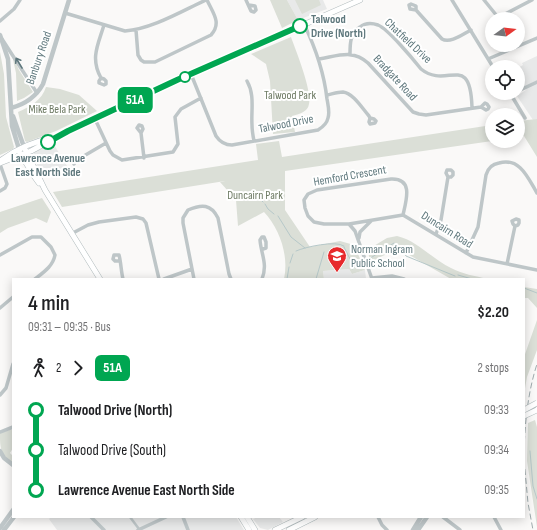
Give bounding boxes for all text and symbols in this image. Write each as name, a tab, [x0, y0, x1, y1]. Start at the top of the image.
place label: Talwood Drive (North)	[311, 12, 366, 41]
north arrow	[485, 12, 525, 52]
map controls	[485, 12, 525, 148]
street label: Chatfield Drive	[381, 15, 435, 67]
marker: Talwood Drive (North)	[292, 18, 308, 34]
street label: Banbury Road	[23, 29, 55, 87]
street label: Bradgate Road	[370, 52, 420, 104]
one-way arrow	[14, 57, 22, 69]
button: locate	[485, 60, 525, 100]
unlabelled marker	[179, 71, 191, 83]
line badge: 51A	[112, 87, 158, 113]
park label: Talwood Park	[264, 88, 316, 103]
text: 51A	[126, 91, 144, 108]
park label: Mike Bela Park	[29, 102, 86, 117]
button: layers	[485, 108, 525, 148]
street label: Talwood Drive	[257, 111, 315, 137]
marker: Lawrence Avenue East North Side	[40, 134, 56, 150]
place label: Lawrence Avenue East North Side	[11, 151, 85, 180]
street label: Hemford Crescent	[312, 162, 388, 190]
park label: Duncairn Park	[227, 188, 283, 203]
street label: Duncairn Road	[418, 208, 476, 252]
place label: Norman Ingram Public School	[351, 242, 413, 271]
school or university icon: Norman Ingram Public School	[326, 245, 348, 273]
text: 4 min	[28, 290, 70, 317]
text: $2.20	[477, 303, 509, 322]
text: 09:31 – 09:35 · Bus	[28, 319, 111, 335]
icon: walk	[28, 357, 50, 379]
icon: forward	[67, 357, 89, 379]
text: 51A	[103, 359, 122, 376]
text: 2	[56, 360, 61, 376]
text: 2 stops	[478, 360, 509, 376]
text: Talwood Drive (North)	[58, 401, 172, 420]
text: 09:33	[484, 402, 509, 418]
text: Talwood Drive (South)	[58, 441, 166, 460]
text: 09:34	[484, 442, 509, 458]
text: Lawrence Avenue East North Side	[58, 481, 235, 500]
text: 09:35	[484, 482, 509, 498]

